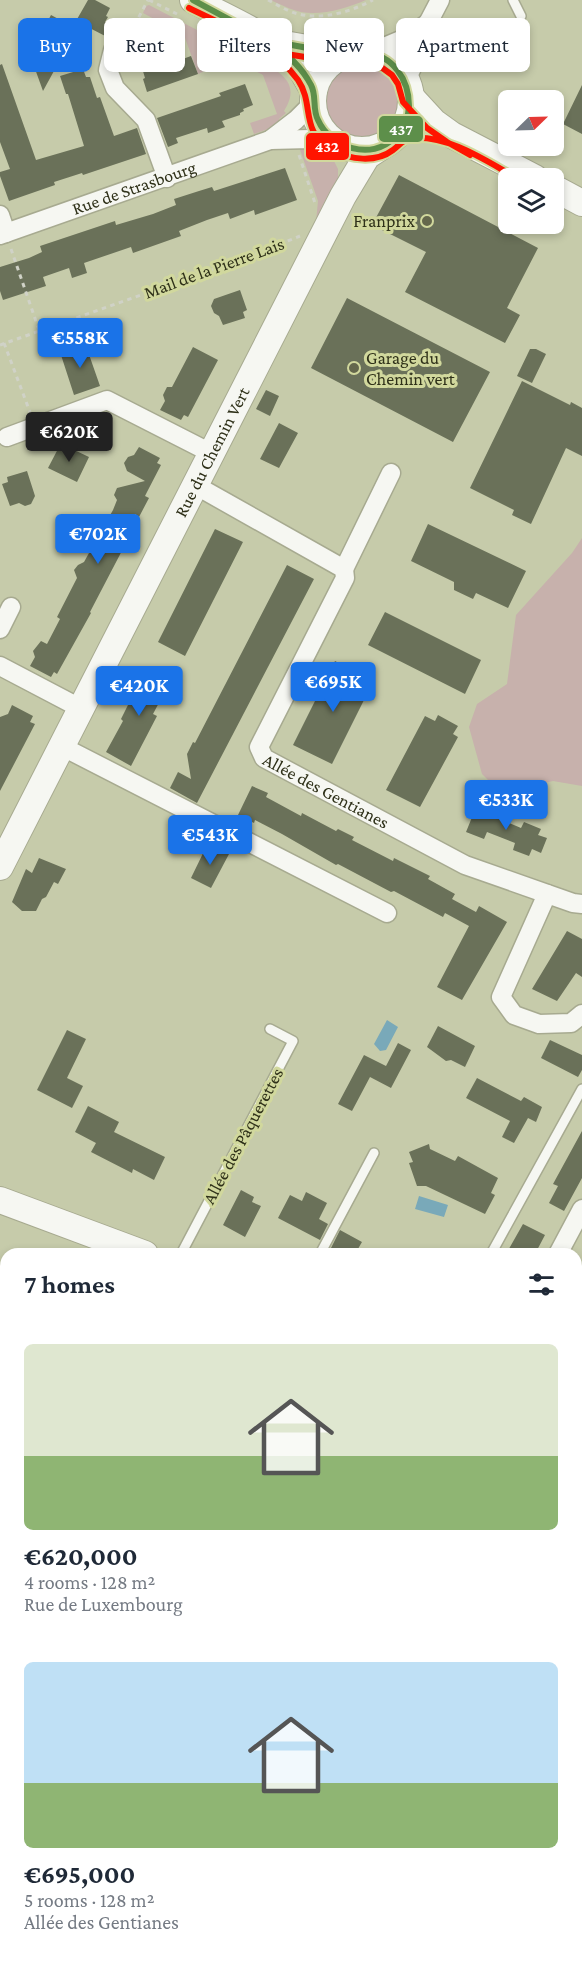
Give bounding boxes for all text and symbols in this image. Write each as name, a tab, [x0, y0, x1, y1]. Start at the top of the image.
chip: Buy	[18, 18, 92, 72]
chip: Rent	[104, 18, 185, 72]
chip: Filters	[197, 18, 292, 72]
chip: New	[304, 18, 384, 72]
chip: Apartment	[396, 18, 530, 72]
north arrow	[498, 90, 564, 156]
map controls	[498, 90, 564, 234]
line badge: 437	[378, 115, 424, 143]
text: 437	[389, 121, 413, 138]
line badge: 432	[305, 132, 350, 161]
text: 432	[315, 138, 339, 155]
street label: Rue de Strasbourg	[69, 157, 199, 219]
button: layers	[498, 168, 564, 234]
place label: Franprix	[353, 211, 416, 231]
marker: Franprix	[420, 214, 434, 228]
street label: Mail de la Pierre Lais	[141, 233, 287, 303]
pin: €558K	[38, 318, 122, 369]
text: €558K	[52, 326, 108, 348]
place label: Garage du Chemin vert	[366, 348, 456, 389]
marker: Garage du Chemin vert	[347, 361, 361, 375]
street label: Rue du Chemin Vert	[171, 383, 254, 520]
pin: €620K	[27, 412, 111, 463]
text: €620K	[40, 420, 98, 442]
pin: €702K	[56, 514, 140, 565]
text: €702K	[69, 522, 127, 544]
pin: €695K	[291, 662, 375, 713]
pin: €420K	[97, 666, 181, 717]
text: €695K	[305, 670, 361, 692]
text: €420K	[110, 674, 168, 696]
street label: Allée des Gentianes	[260, 749, 392, 833]
pin: €533K	[464, 780, 548, 831]
text: €533K	[479, 788, 533, 810]
pin: €543K	[168, 815, 252, 866]
text: €543K	[182, 823, 238, 845]
street label: Allée des Pâquerettes	[199, 1065, 287, 1207]
icon: filters	[525, 1268, 558, 1301]
text: 7 homes	[24, 1270, 115, 1299]
icon: home	[237, 1383, 345, 1491]
text: €620,000	[24, 1542, 138, 1571]
text: 4 rooms · 128 m²	[24, 1571, 155, 1593]
text: Rue de Luxembourg	[24, 1593, 183, 1615]
icon: home	[237, 1701, 345, 1809]
text: €695,000	[24, 1860, 135, 1889]
text: 5 rooms · 128 m²	[24, 1889, 155, 1911]
text: Allée des Gentianes	[24, 1911, 179, 1933]

